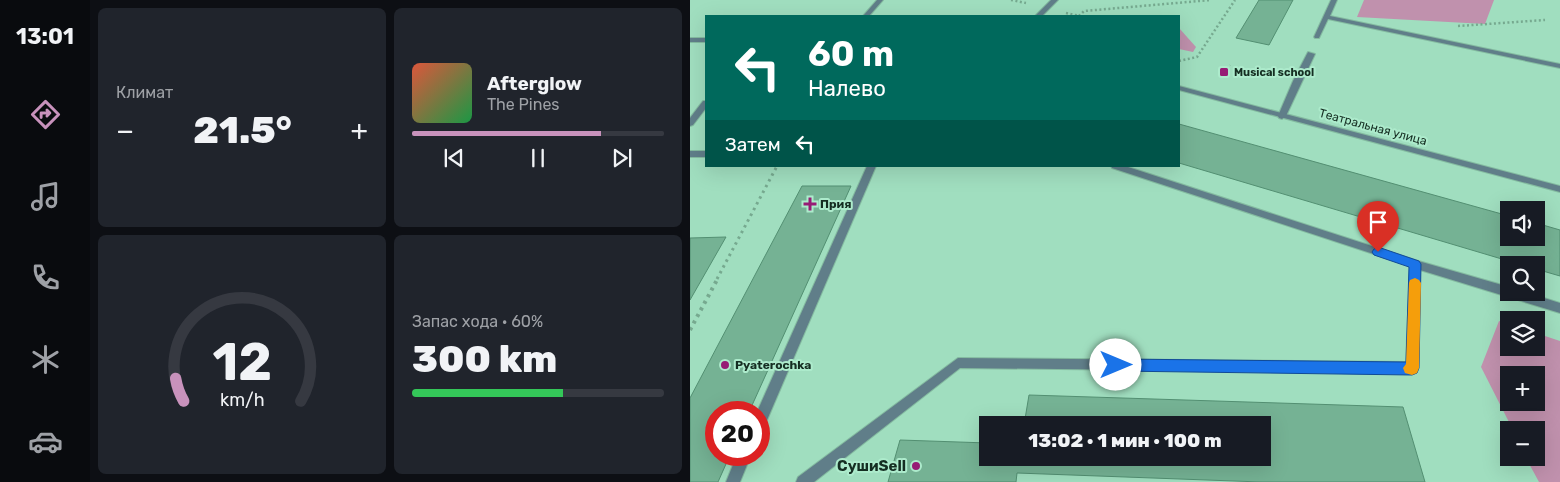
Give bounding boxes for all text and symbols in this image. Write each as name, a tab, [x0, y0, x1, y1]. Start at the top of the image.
text: 13:01	[16, 23, 74, 50]
text: 60 m	[808, 33, 894, 75]
icon: left	[725, 35, 790, 100]
marker: Musical school	[1218, 66, 1230, 78]
place label: Musical school	[1234, 66, 1314, 79]
text: Afterglow	[487, 72, 582, 95]
text: Налево	[808, 75, 886, 102]
text: Климат	[116, 83, 173, 102]
text: The Pines	[487, 95, 560, 114]
icon: directions	[28, 97, 63, 132]
street label: Театральная улица	[1318, 106, 1428, 148]
text: 21.5°	[193, 107, 292, 153]
text: −	[116, 114, 134, 147]
text: +	[351, 114, 368, 147]
icon: left	[791, 130, 819, 158]
text: Затем	[725, 133, 781, 156]
icon: previous	[440, 144, 468, 172]
icon: pause	[524, 144, 552, 172]
icon: next	[608, 144, 636, 172]
icon: music	[28, 179, 63, 214]
place label: Прия	[820, 197, 851, 211]
marker: Прия	[804, 198, 816, 210]
pin	[1357, 201, 1399, 252]
map controls	[1500, 201, 1545, 466]
button: sound	[1500, 201, 1545, 246]
icon: arrive	[1364, 208, 1392, 236]
button: search	[1500, 256, 1545, 301]
icon: phone	[28, 260, 63, 295]
button: layers	[1500, 311, 1545, 356]
text: Запас хода · 60%	[412, 312, 543, 331]
text: 12	[212, 331, 272, 393]
text: 300 km	[412, 336, 557, 382]
position arrow	[1089, 338, 1141, 390]
icon: climate	[28, 342, 63, 377]
place label: Pyaterochka	[735, 358, 811, 372]
marker: Pyaterochka	[719, 359, 731, 371]
button: +	[1500, 366, 1545, 411]
text: km/h	[220, 389, 264, 410]
speed limit sign: 20	[705, 401, 770, 466]
button: −	[1500, 421, 1545, 466]
icon: car	[28, 424, 63, 459]
text: 13:02 · 1 мин · 100 m	[1028, 429, 1222, 452]
place label: СушиSell	[837, 457, 906, 475]
marker: СушиSell	[910, 460, 922, 472]

